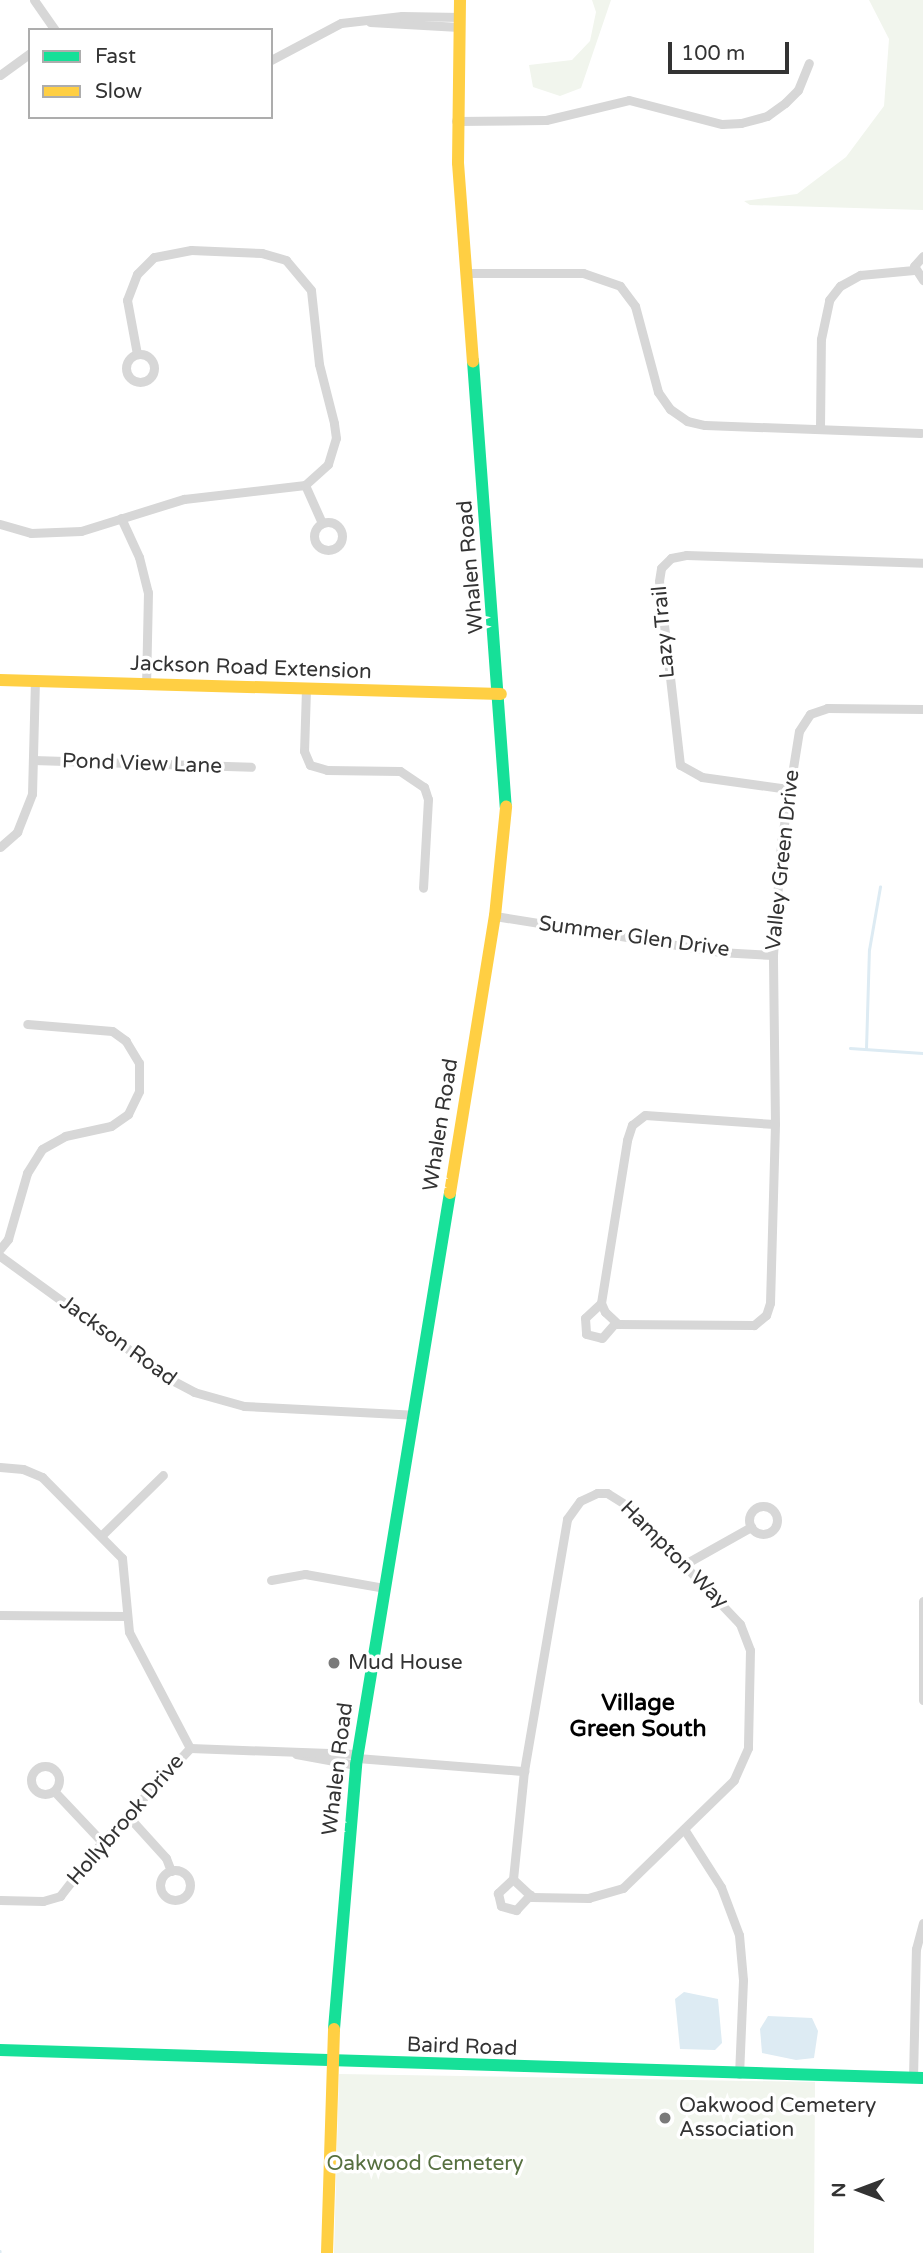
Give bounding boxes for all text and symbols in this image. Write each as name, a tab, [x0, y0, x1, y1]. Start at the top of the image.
legend	[28, 28, 273, 119]
scale bar	[671, 28, 792, 72]
text: 100 m	[681, 41, 745, 66]
text: Fast	[95, 44, 136, 69]
text: Slow	[95, 79, 142, 104]
street label: Whalen Road	[453, 499, 489, 635]
street label: Lazy Trail	[647, 585, 681, 679]
street label: Jackson Road Extension	[130, 651, 372, 685]
street label: Pond View Lane	[62, 749, 222, 779]
street label: Valley Green Drive	[761, 768, 805, 952]
street label: Summer Glen Drive	[537, 911, 731, 963]
street label: Whalen Road	[418, 1057, 464, 1193]
street label: Jackson Road	[55, 1290, 181, 1392]
street label: Hampton Way	[615, 1496, 733, 1614]
place label: Mud House	[348, 1650, 463, 1676]
marker: Mud House	[326, 1655, 342, 1671]
district label: Village Green South	[570, 1689, 706, 1743]
street label: Whalen Road	[317, 1701, 359, 1837]
street label: Hollybrook Drive	[62, 1749, 190, 1891]
street label: Baird Road	[406, 2032, 518, 2062]
place label: Oakwood Cemetery Association	[679, 2093, 876, 2143]
marker: Oakwood Cemetery Association	[657, 2110, 673, 2126]
park label: Oakwood Cemetery	[326, 2151, 524, 2177]
north arrow	[825, 2155, 895, 2225]
text: N	[828, 2182, 850, 2198]

